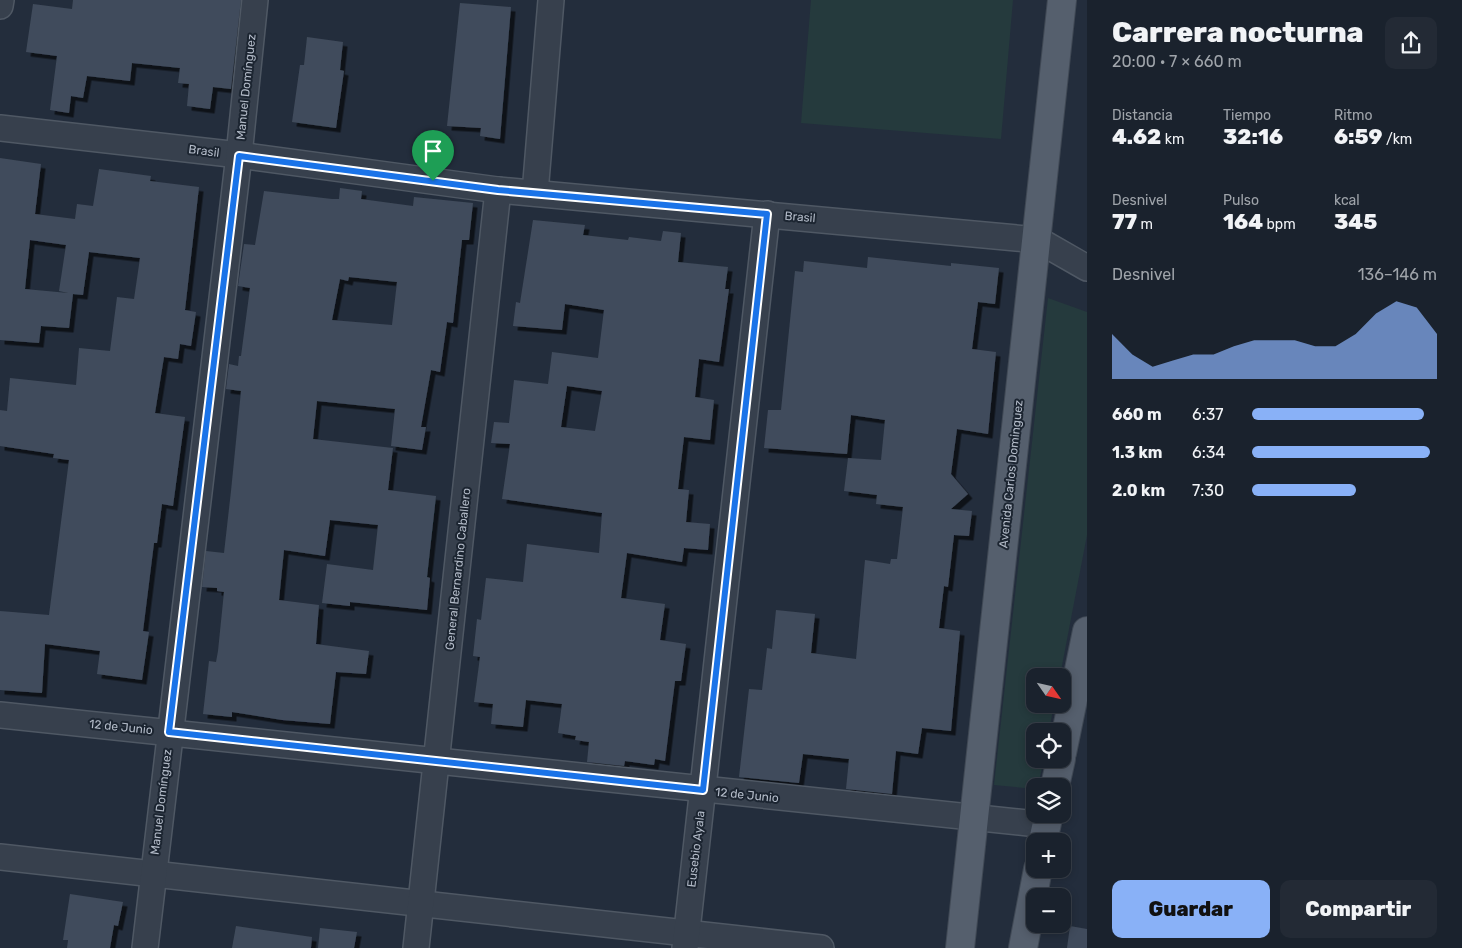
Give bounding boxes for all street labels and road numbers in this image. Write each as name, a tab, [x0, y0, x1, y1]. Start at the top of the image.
street label: Manuel Domínguez	[233, 33, 259, 141]
street label: Brasil	[188, 142, 220, 160]
street label: Brasil	[784, 209, 816, 225]
street label: Avenida Carlos Dominguez	[996, 399, 1026, 549]
street label: General Bernardino Caballero	[443, 487, 473, 651]
street label: 12 de Junio	[89, 717, 154, 737]
street label: Manuel Domínguez	[148, 748, 174, 856]
street label: 12 de Junio	[715, 785, 780, 805]
street label: Eusebio Ayala	[684, 810, 708, 888]

